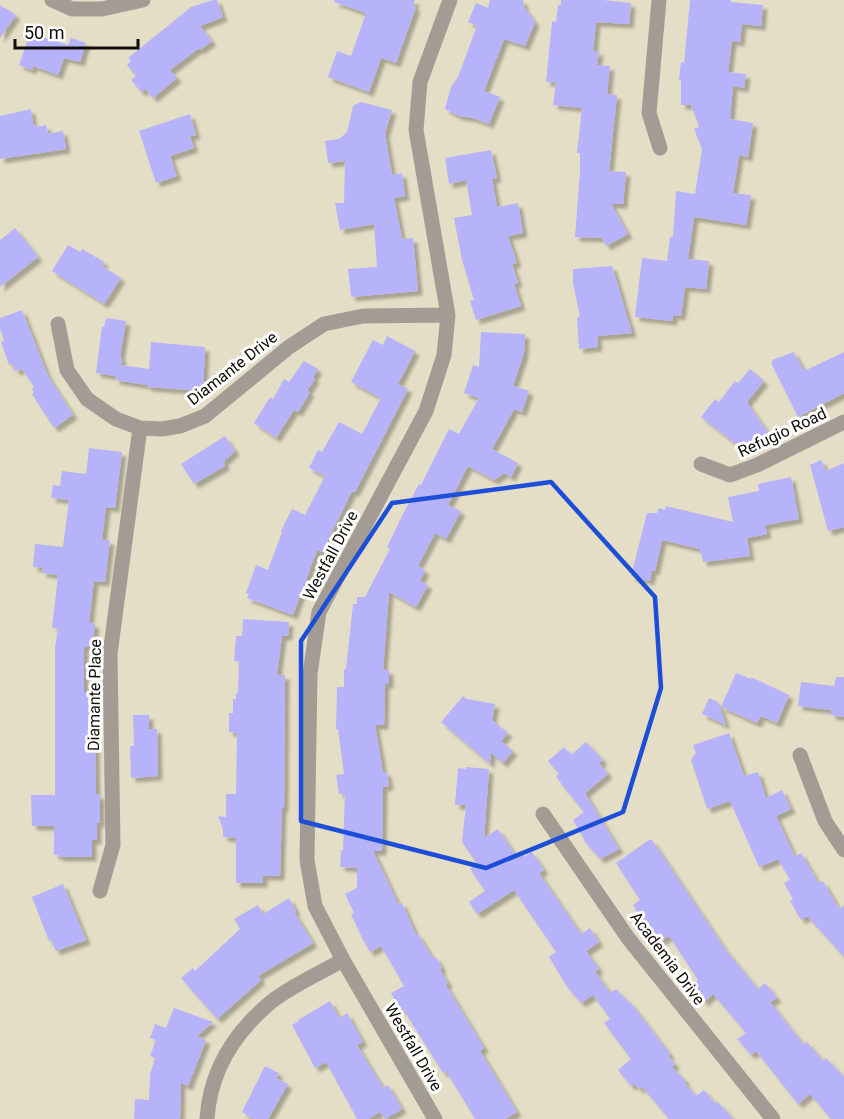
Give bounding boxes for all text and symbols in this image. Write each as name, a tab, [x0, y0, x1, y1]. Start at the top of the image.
scale bar	[15, 12, 138, 50]
text: 50 m	[24, 22, 64, 43]
street label: Diamante Drive	[184, 328, 281, 409]
street label: Refugio Road	[735, 404, 829, 461]
street label: Westfall Drive	[299, 508, 362, 603]
street label: Diamante Place	[84, 639, 105, 751]
street label: Academia Drive	[626, 908, 709, 1009]
street label: Westfall Drive	[381, 1000, 446, 1094]

